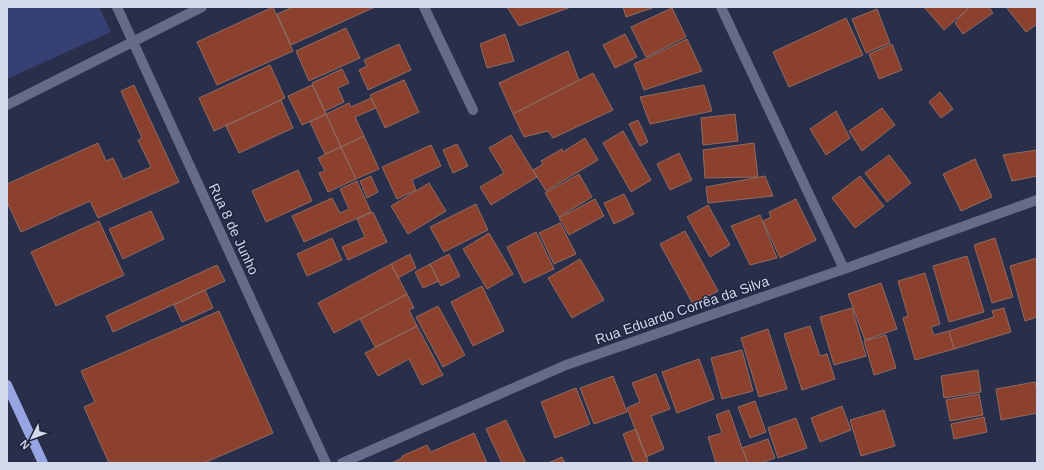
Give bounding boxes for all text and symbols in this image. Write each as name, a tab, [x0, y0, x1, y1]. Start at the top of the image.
street label: Rua 8 de Junho	[206, 181, 262, 277]
street label: Rua Eduardo Corrêa da Silva	[593, 273, 771, 347]
north arrow	[12, 418, 52, 458]
text: N	[17, 438, 32, 452]

